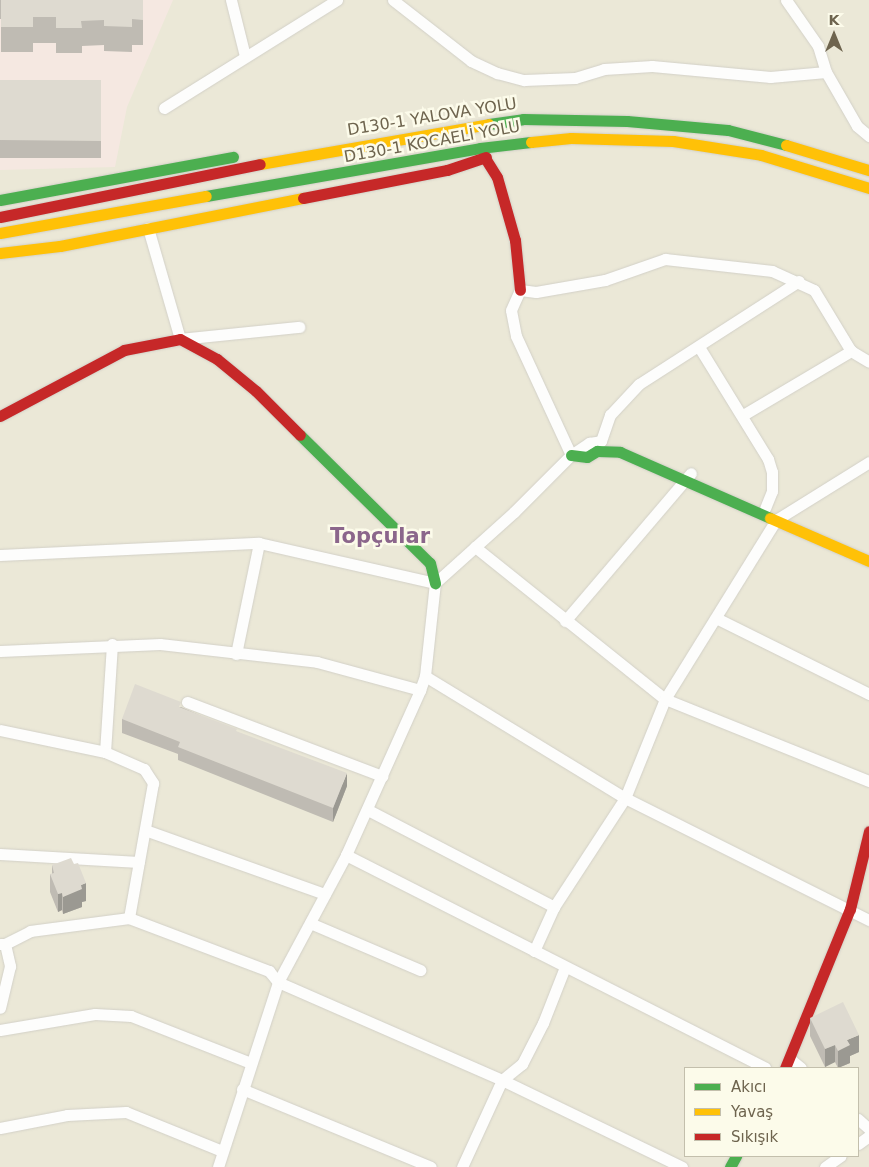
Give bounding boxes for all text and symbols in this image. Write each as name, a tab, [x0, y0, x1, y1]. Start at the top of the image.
north arrow	[809, 10, 859, 60]
text: K	[829, 12, 839, 28]
street label: D130-1 YALOVA YOLU	[346, 94, 518, 140]
street label: D130-1 KOCAELİ YOLU	[343, 117, 521, 167]
district label: Topçular	[330, 523, 430, 549]
legend	[684, 1067, 859, 1157]
text: Akıcı	[731, 1078, 767, 1096]
text: Yavaş	[731, 1103, 773, 1121]
text: Sıkışık	[731, 1128, 778, 1146]

